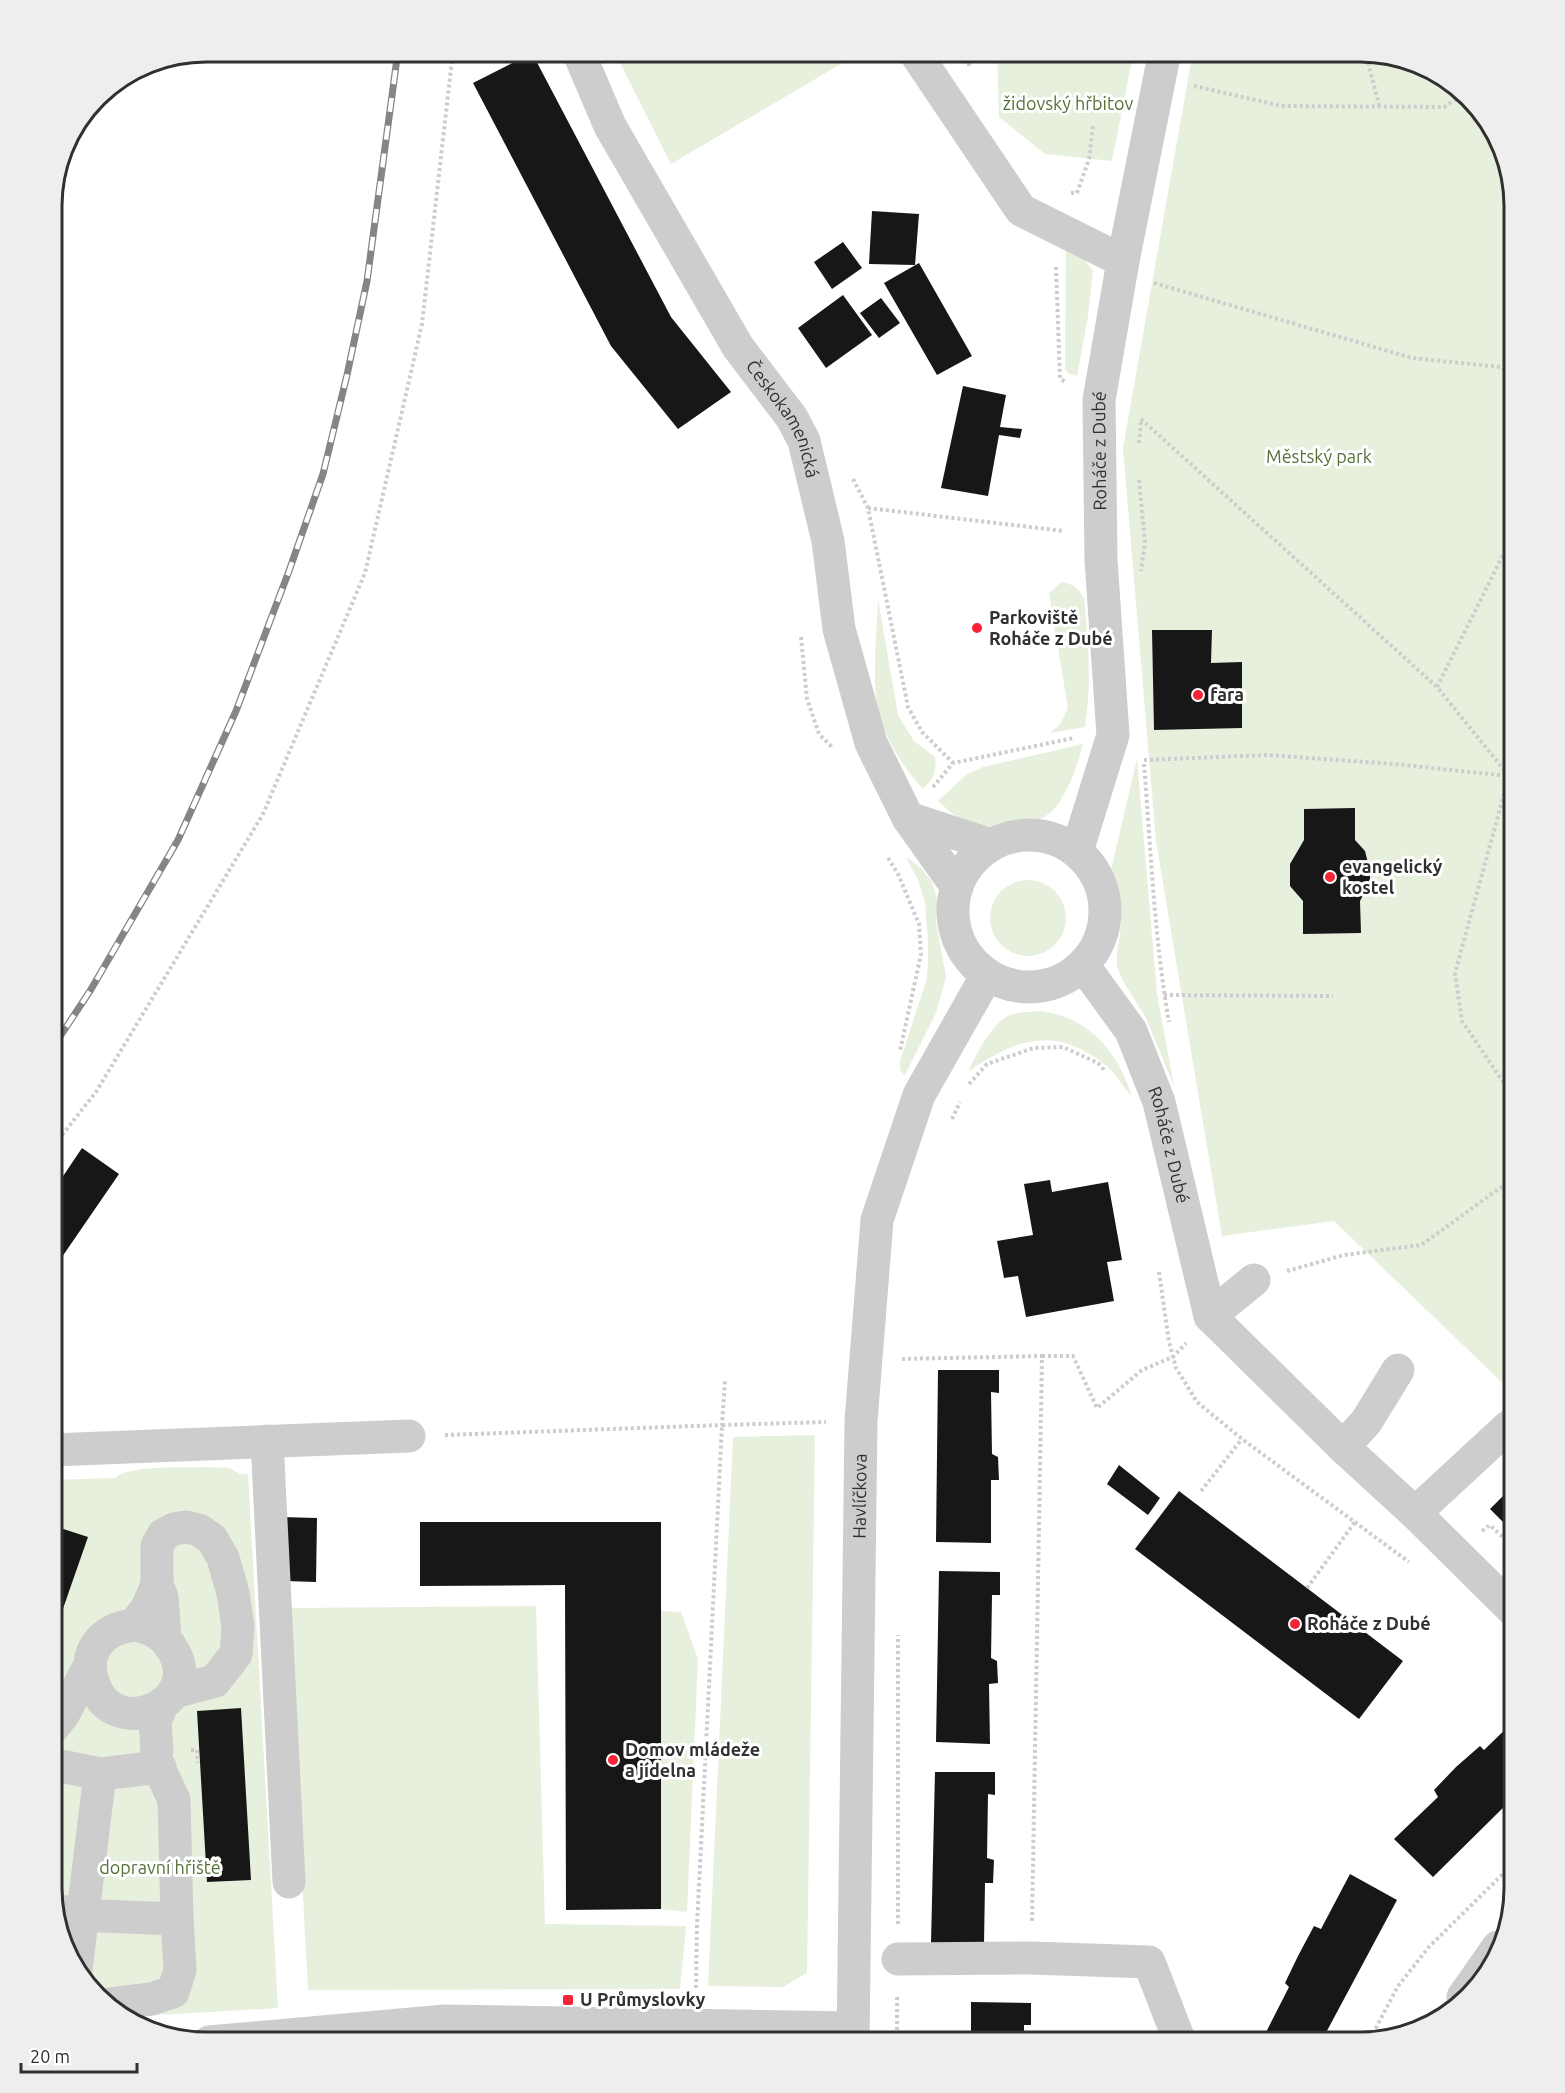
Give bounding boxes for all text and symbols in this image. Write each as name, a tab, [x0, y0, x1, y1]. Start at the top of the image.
park label: židovský hřbitov	[1003, 93, 1133, 113]
street label: Českokamenická	[743, 355, 823, 480]
street label: Roháče z Dubé	[1088, 389, 1109, 511]
park label: Městský park	[1266, 446, 1372, 466]
place label: Parkoviště Roháče z Dubé	[989, 607, 1113, 648]
marker: Parkoviště Roháče z Dubé	[970, 621, 984, 635]
place label: fara	[1210, 684, 1244, 704]
marker: fara	[1191, 688, 1205, 702]
place label: evangelický kostel	[1342, 856, 1443, 897]
marker: evangelický kostel	[1323, 870, 1337, 884]
street label: Roháče z Dubé	[1145, 1083, 1194, 1205]
street label: Havlíčkova	[848, 1453, 870, 1539]
place label: Roháče z Dubé	[1307, 1613, 1431, 1633]
marker: Roháče z Dubé	[1288, 1617, 1302, 1631]
place label: Domov mládeže a jídelna	[625, 1739, 760, 1780]
marker: Domov mládeže a jídelna	[606, 1753, 620, 1767]
park label: dopravní hřiště	[99, 1857, 221, 1877]
place label: U Průmyslovky	[580, 1989, 706, 2009]
marker: U Průmyslovky	[561, 1993, 575, 2007]
scale bar	[21, 2036, 136, 2074]
text: 20 m	[30, 2046, 70, 2066]

